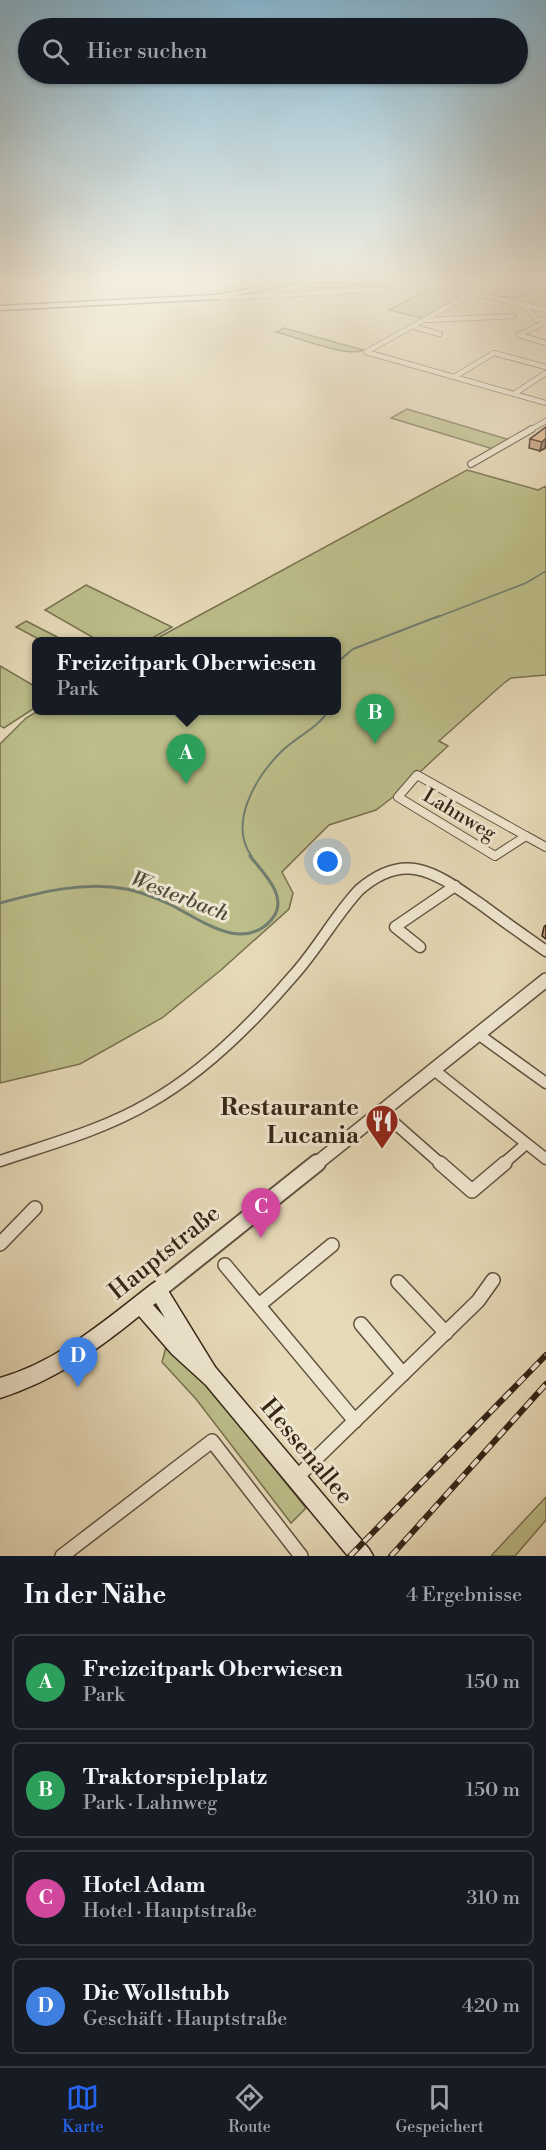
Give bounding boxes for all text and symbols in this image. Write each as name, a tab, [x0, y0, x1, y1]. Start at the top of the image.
search box	[18, 18, 528, 84]
icon: search	[39, 35, 72, 68]
text: Hier suchen	[87, 38, 207, 65]
popup	[32, 637, 341, 715]
text: Freizeitpark Oberwiesen	[57, 650, 316, 677]
text: Park	[57, 677, 98, 702]
pin: B	[356, 694, 394, 744]
pin: A	[166, 734, 206, 784]
street label: Lahnweg	[418, 784, 501, 847]
your location	[313, 847, 342, 876]
water label: Westerbach	[127, 866, 233, 928]
place label: Restaurante Lucania	[220, 1093, 360, 1151]
restaurant icon: Restaurante Lucania	[364, 1103, 400, 1150]
pin: C	[242, 1188, 280, 1238]
street label: Hauptstraße	[103, 1199, 226, 1307]
pin: D	[58, 1338, 98, 1387]
street label: Hessenallee	[253, 1392, 359, 1511]
text: In der Nähe	[24, 1579, 166, 1611]
text: 4 Ergebnisse	[406, 1583, 522, 1608]
text: Freizeitpark Oberwiesen	[83, 1656, 343, 1683]
text: A	[38, 1670, 53, 1695]
text: 150 m	[465, 1670, 520, 1695]
text: Park	[83, 1683, 125, 1708]
text: Traktorspielplatz	[83, 1764, 267, 1791]
text: B	[38, 1778, 53, 1803]
text: 150 m	[465, 1778, 520, 1803]
text: Park · Lahnweg	[83, 1791, 217, 1816]
text: Hotel Adam	[83, 1872, 206, 1899]
text: C	[38, 1886, 53, 1911]
text: 310 m	[467, 1886, 520, 1911]
text: Hotel · Hauptstraße	[83, 1899, 257, 1924]
text: Die Wollstubb	[83, 1980, 230, 2007]
text: D	[38, 1994, 53, 2019]
text: 420 m	[462, 1994, 520, 2019]
text: Geschäft · Hauptstraße	[83, 2007, 287, 2032]
tab: Karte	[62, 2081, 104, 2137]
tab: Route	[228, 2081, 271, 2137]
tab: Gespeichert	[396, 2081, 484, 2137]

